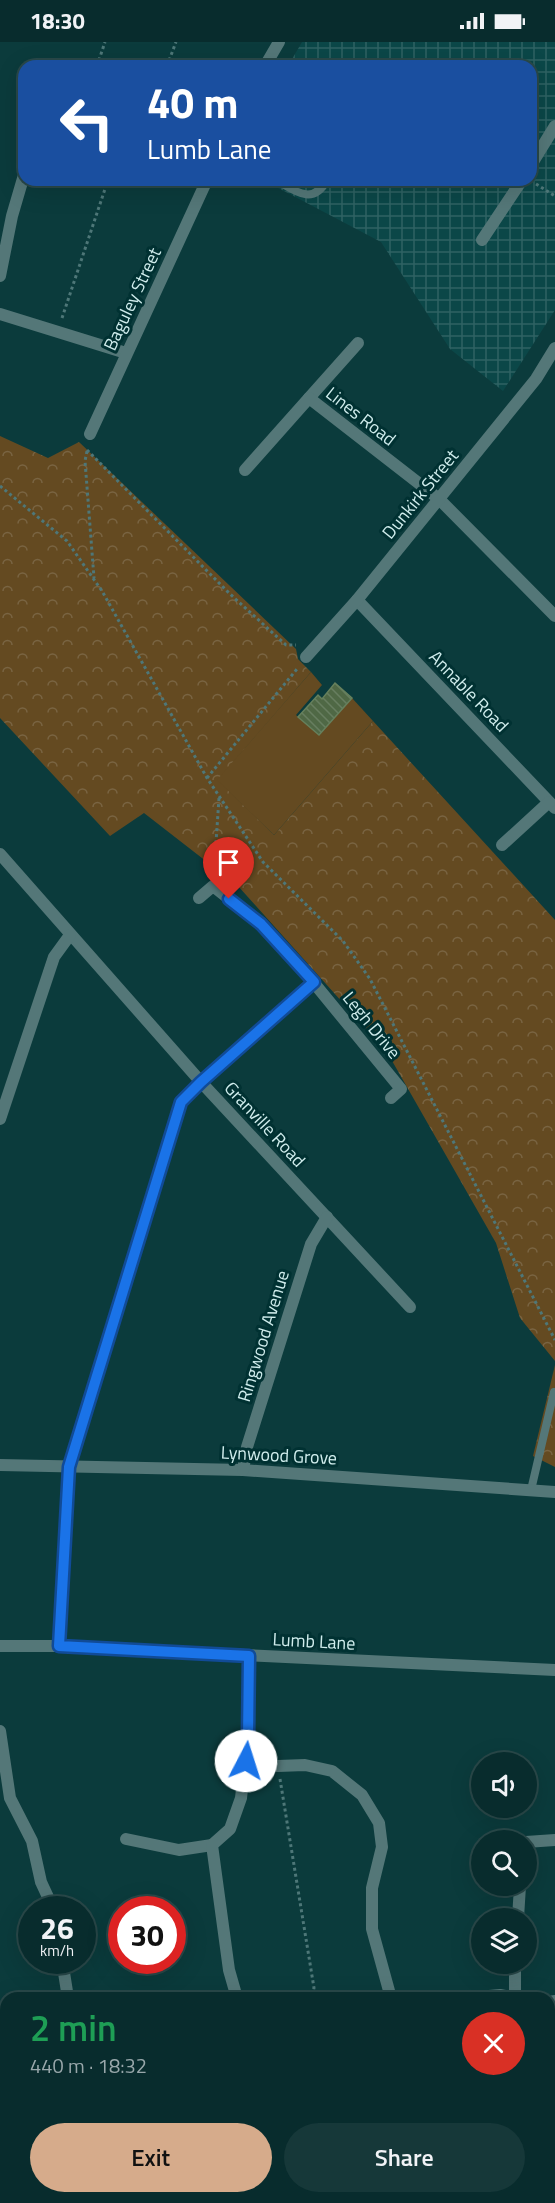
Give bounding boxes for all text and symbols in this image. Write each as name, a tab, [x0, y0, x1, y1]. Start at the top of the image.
text: 18:30	[30, 4, 85, 38]
text: 40 m	[147, 70, 239, 134]
icon: left	[48, 84, 126, 162]
text: Lumb Lane	[147, 128, 271, 169]
street label: Baguley Street	[96, 242, 168, 355]
street label: Lines Road	[320, 380, 402, 452]
street label: Dunkirk Street	[375, 443, 465, 545]
street label: Annable Road	[423, 644, 515, 738]
pin	[203, 837, 254, 899]
icon: arrive	[212, 846, 245, 879]
street label: Legh Drive	[336, 985, 408, 1065]
street label: Granville Road	[218, 1075, 312, 1173]
street label: Ringwood Avenue	[230, 1267, 296, 1405]
street label: Lynwood Grove	[220, 1438, 338, 1472]
street label: Lumb Lane	[272, 1625, 356, 1657]
position arrow	[214, 1729, 278, 1793]
map controls	[471, 1752, 537, 1974]
button: sound	[471, 1752, 537, 1818]
button: search	[471, 1830, 537, 1896]
speed limit sign: 30	[108, 1896, 186, 1974]
text: 26	[40, 1905, 74, 1951]
button: layers	[471, 1908, 537, 1974]
text: km/h	[40, 1939, 74, 1962]
text: 2 min	[30, 2000, 117, 2055]
button: close	[462, 2012, 525, 2075]
text: 440 m · 18:32	[30, 2050, 147, 2081]
button: Exit	[30, 2123, 272, 2192]
button: Share	[284, 2123, 525, 2192]

